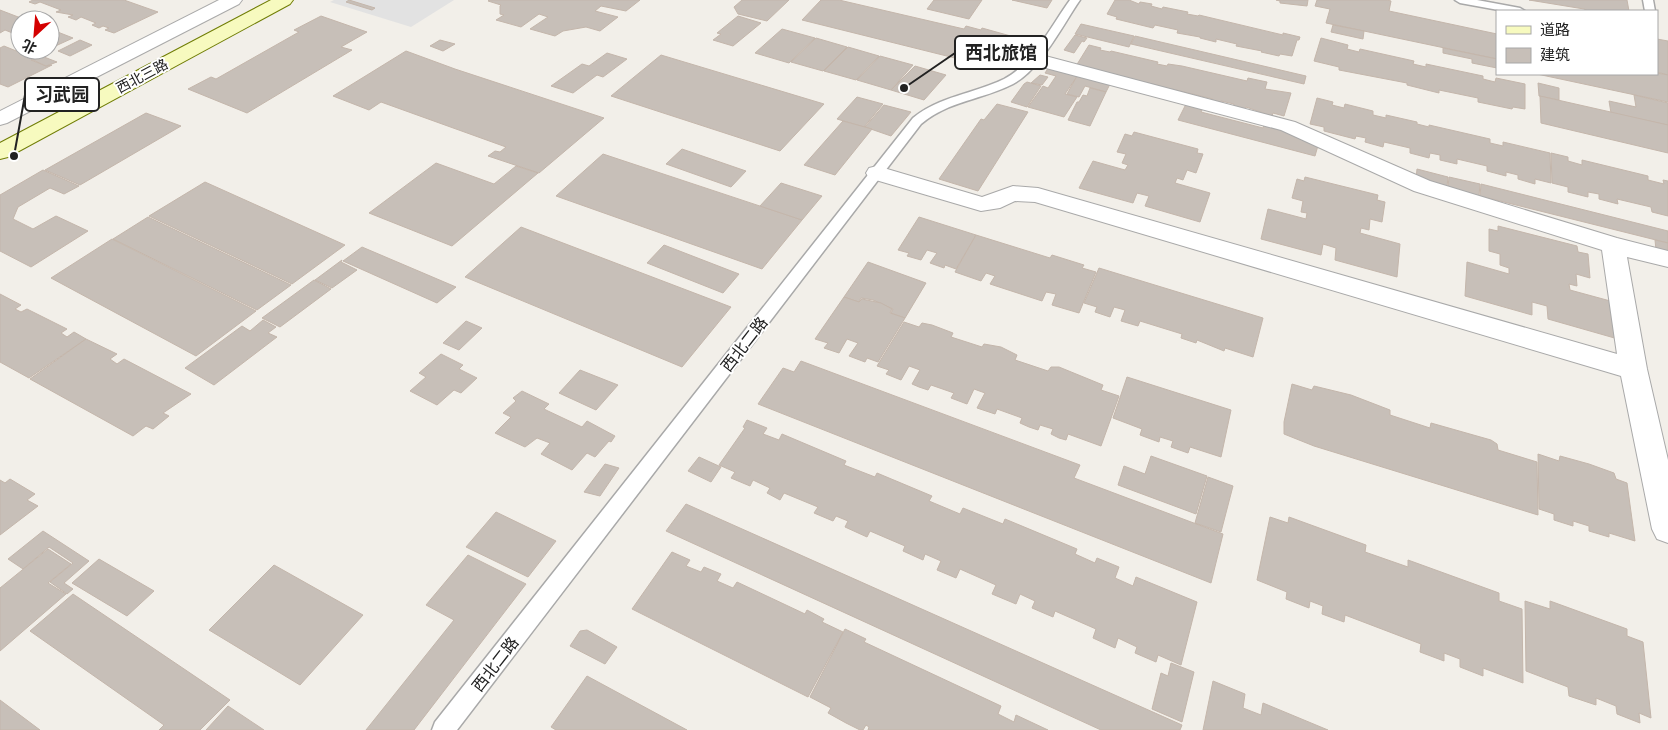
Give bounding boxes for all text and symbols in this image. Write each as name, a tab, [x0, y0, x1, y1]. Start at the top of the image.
north arrow	[10, 10, 60, 60]
legend	[1496, 10, 1658, 75]
text: 道路	[1540, 22, 1570, 41]
text: 北	[20, 35, 40, 56]
callout: 西北旅馆	[955, 36, 1047, 69]
text: 西北旅馆	[965, 43, 1037, 66]
text: 建筑	[1540, 47, 1570, 66]
street label: 西北三路	[114, 56, 171, 98]
callout: 习武园	[25, 78, 99, 111]
text: 习武园	[35, 85, 89, 108]
street label: 西北二路	[718, 314, 773, 377]
street label: 西北二路	[469, 634, 524, 697]

